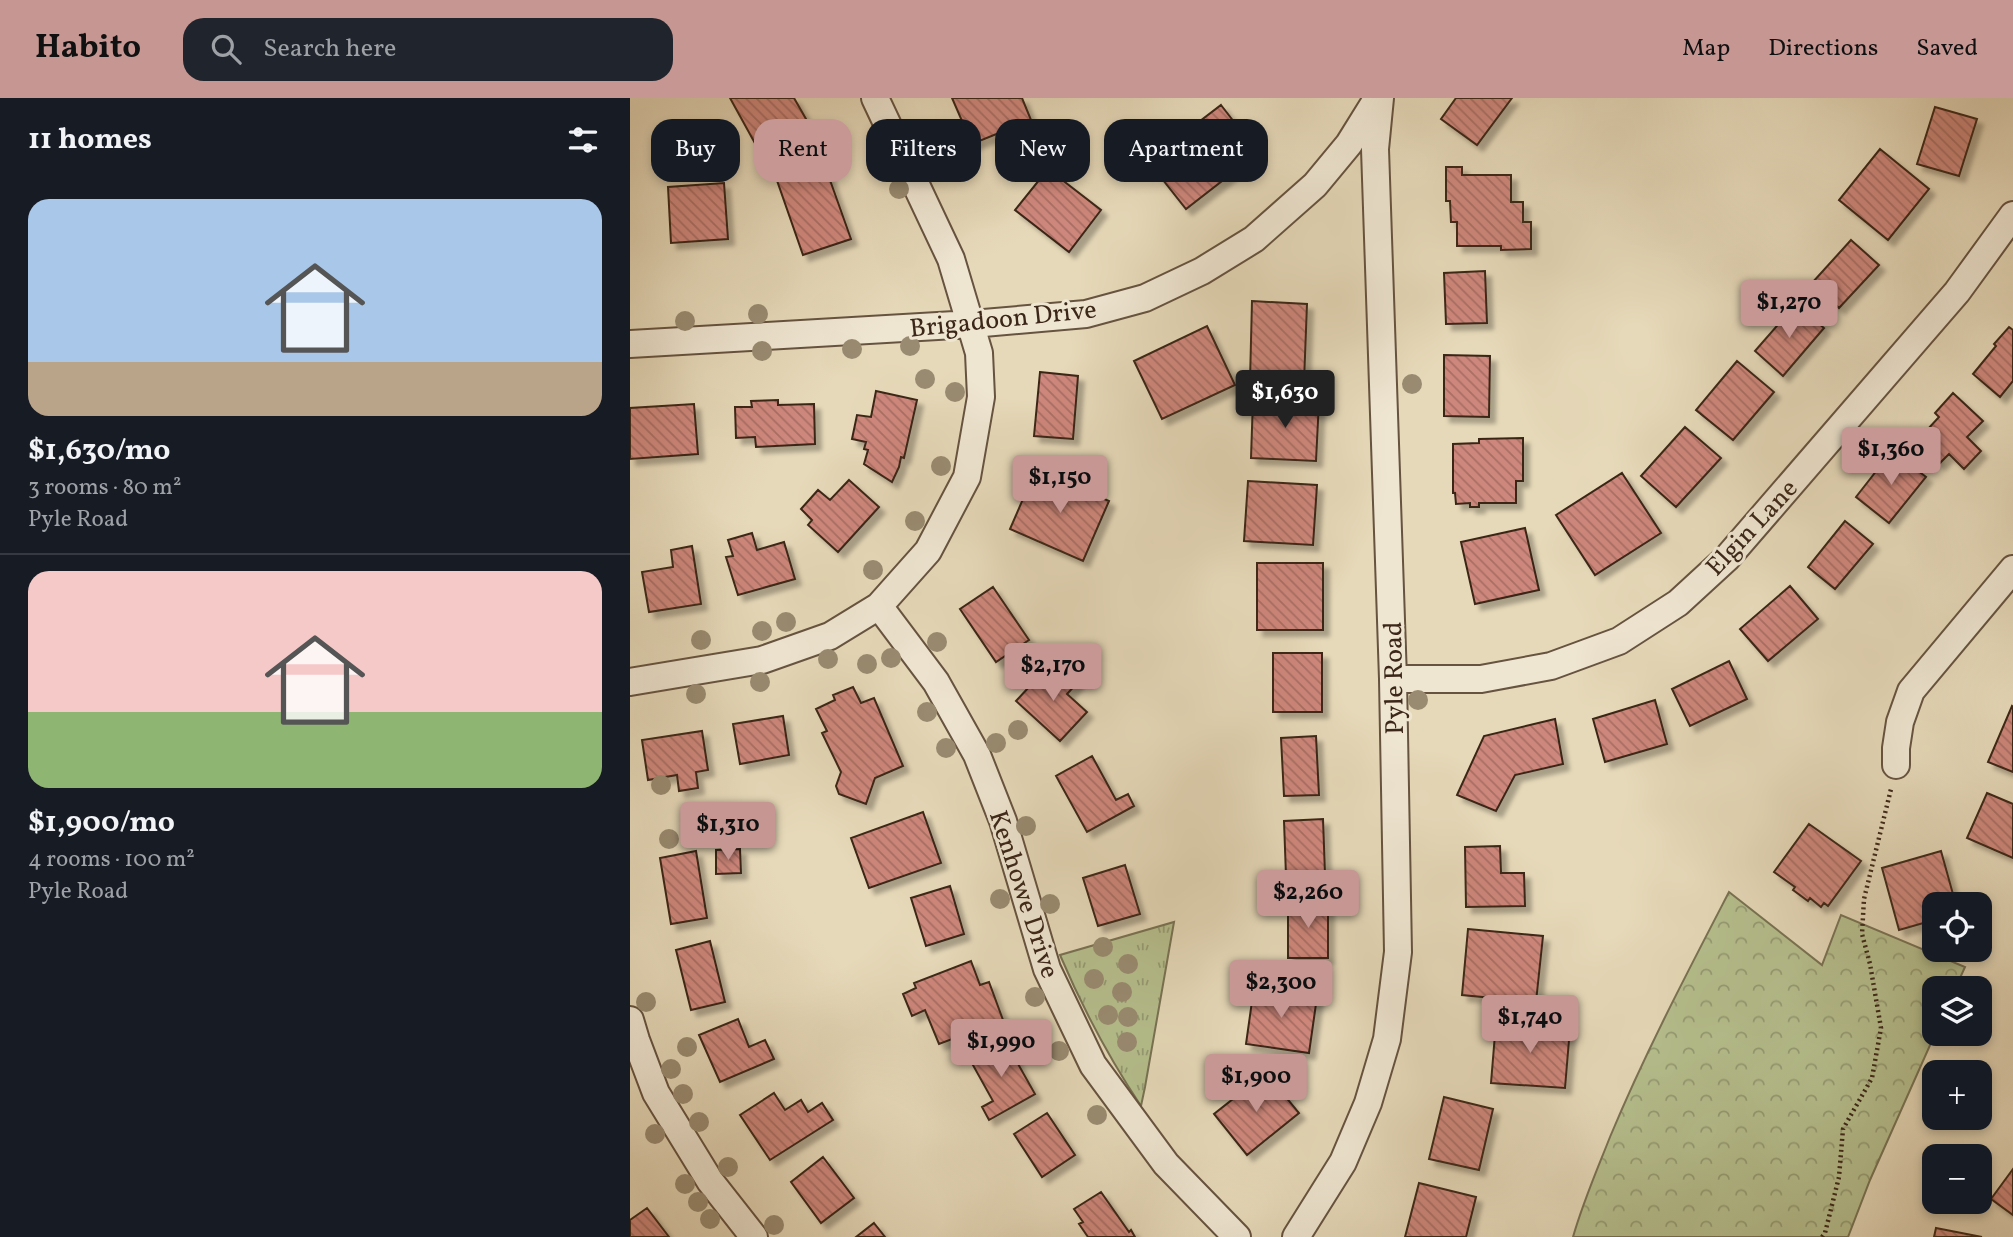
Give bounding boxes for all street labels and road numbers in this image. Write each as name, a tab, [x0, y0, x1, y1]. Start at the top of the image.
street label: Brigadoon Drive	[908, 292, 1098, 348]
street label: Elgin Lane	[1698, 472, 1807, 585]
street label: Pyle Road	[1376, 621, 1414, 735]
street label: Kenhowe Drive	[979, 806, 1067, 983]

